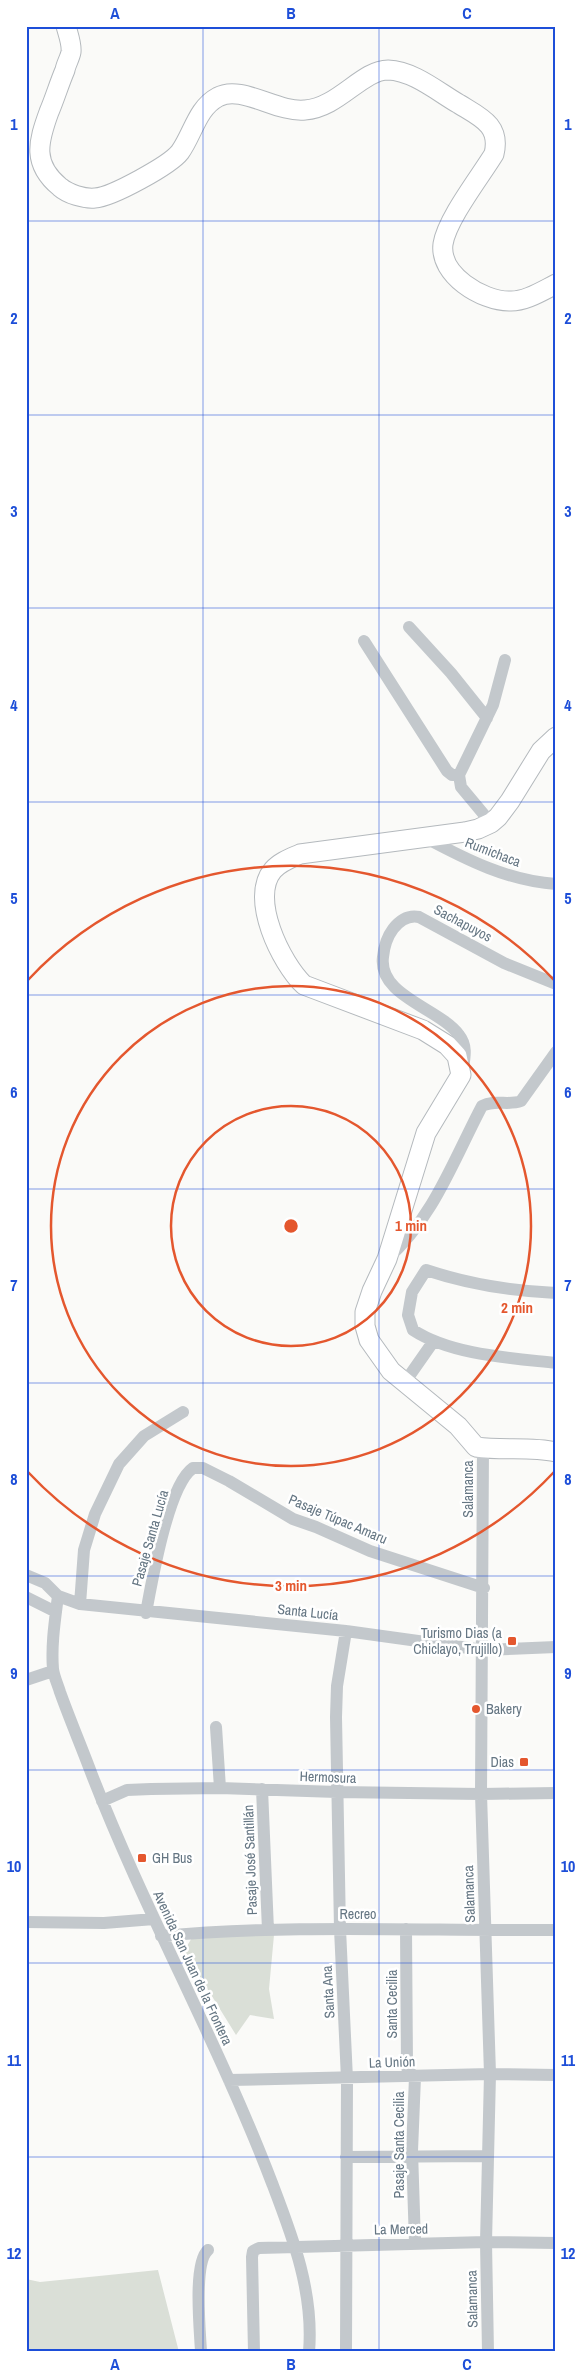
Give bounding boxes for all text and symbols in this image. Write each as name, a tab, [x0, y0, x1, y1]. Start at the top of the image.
text: A	[110, 2, 120, 24]
text: B	[286, 2, 296, 24]
text: C	[462, 2, 472, 24]
text: 1	[10, 113, 18, 135]
text: 1	[564, 113, 572, 135]
text: 2	[10, 307, 18, 329]
text: 2	[564, 307, 572, 329]
text: 3	[10, 500, 18, 522]
text: 3	[564, 500, 572, 522]
text: 4	[10, 694, 18, 716]
text: 4	[564, 694, 572, 716]
street label: Rumichaca	[463, 833, 524, 871]
text: 5	[10, 887, 18, 909]
text: 5	[564, 887, 572, 909]
street label: Sachapuyos	[431, 900, 495, 946]
text: 6	[10, 1081, 18, 1103]
text: 6	[564, 1081, 572, 1103]
text: 1 min	[395, 1215, 427, 1236]
centre of rings	[282, 1217, 300, 1235]
text: 7	[10, 1274, 18, 1296]
text: 7	[564, 1274, 572, 1296]
text: 2 min	[501, 1297, 533, 1318]
street label: Salamanca	[459, 1460, 477, 1518]
text: 8	[10, 1468, 18, 1490]
text: 8	[564, 1468, 572, 1490]
street label: Pasaje Santa Lucía	[128, 1487, 173, 1588]
street label: Pasaje Túpac Amaru	[286, 1490, 390, 1548]
text: 3 min	[275, 1575, 307, 1596]
street label: Santa Lucía	[277, 1600, 340, 1624]
place label: Turismo Dias (a Chiclayo, Trujillo)	[413, 1624, 503, 1658]
marker: Turismo Dias (a Chiclayo, Trujillo)	[506, 1635, 518, 1647]
text: 9	[10, 1662, 18, 1684]
text: 9	[564, 1662, 572, 1684]
place label: Bakery	[486, 1700, 522, 1718]
marker: Bakery	[470, 1703, 482, 1715]
place label: Dias	[490, 1753, 514, 1771]
marker: Dias	[518, 1756, 530, 1768]
street label: Hermosura	[299, 1767, 357, 1787]
street label: Pasaje José Santillán	[239, 1805, 261, 1915]
place label: GH Bus	[152, 1849, 192, 1867]
marker: GH Bus	[136, 1852, 148, 1864]
text: 10	[7, 1855, 21, 1877]
text: 10	[561, 1855, 575, 1877]
street label: Salamanca	[459, 1864, 479, 1923]
street label: Avenida San Juan de la Frontera	[149, 1887, 237, 2049]
street label: Recreo	[339, 1905, 377, 1923]
street label: Santa Ana	[318, 1964, 338, 2019]
street label: Santa Cecilia	[383, 1969, 401, 2038]
text: 11	[7, 2049, 22, 2071]
text: 11	[561, 2049, 576, 2071]
street label: La Unión	[368, 2052, 416, 2072]
street label: Pasaje Santa Cecilia	[390, 2091, 408, 2199]
street label: La Merced	[374, 2220, 428, 2238]
text: 12	[7, 2242, 21, 2264]
text: 12	[561, 2242, 575, 2264]
street label: Salamanca	[462, 2270, 481, 2328]
text: A	[110, 2353, 120, 2375]
text: B	[286, 2353, 296, 2375]
text: C	[462, 2353, 472, 2375]

